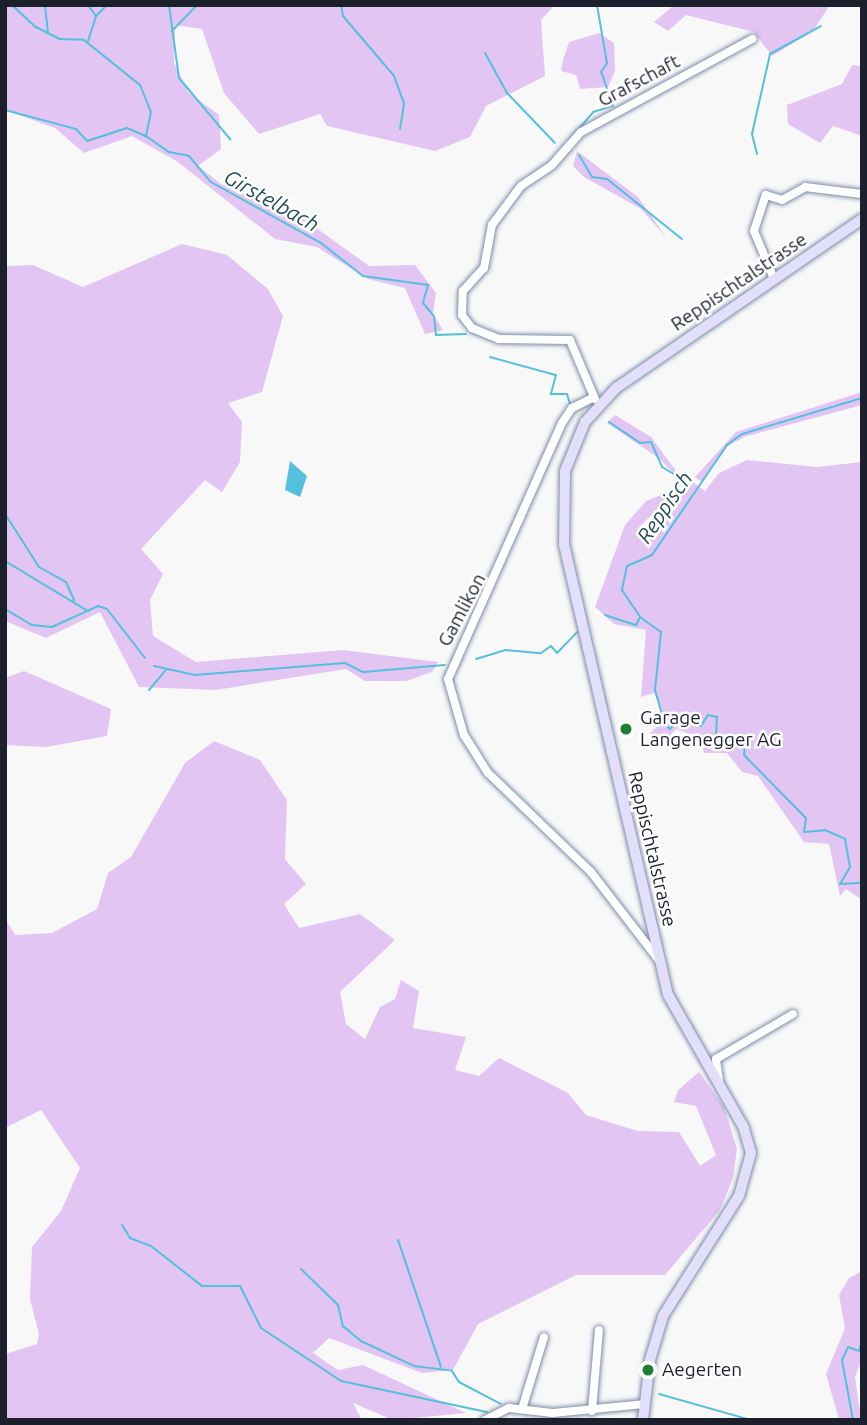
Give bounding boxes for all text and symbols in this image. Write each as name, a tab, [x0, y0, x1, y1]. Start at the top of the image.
street label: Grafschaft	[594, 50, 684, 112]
water label: Girstelbach	[220, 164, 324, 236]
street label: Reppischtalstrasse	[667, 228, 811, 336]
water label: Reppisch	[631, 466, 697, 548]
street label: Gamlikon	[433, 570, 491, 650]
place label: Garage Langenegger AG	[640, 707, 782, 751]
marker: Garage Langenegger AG	[618, 721, 634, 737]
street label: Reppischtalstrasse	[623, 769, 681, 929]
place label: Aegerten	[662, 1359, 742, 1381]
marker: Aegerten	[640, 1362, 656, 1378]

